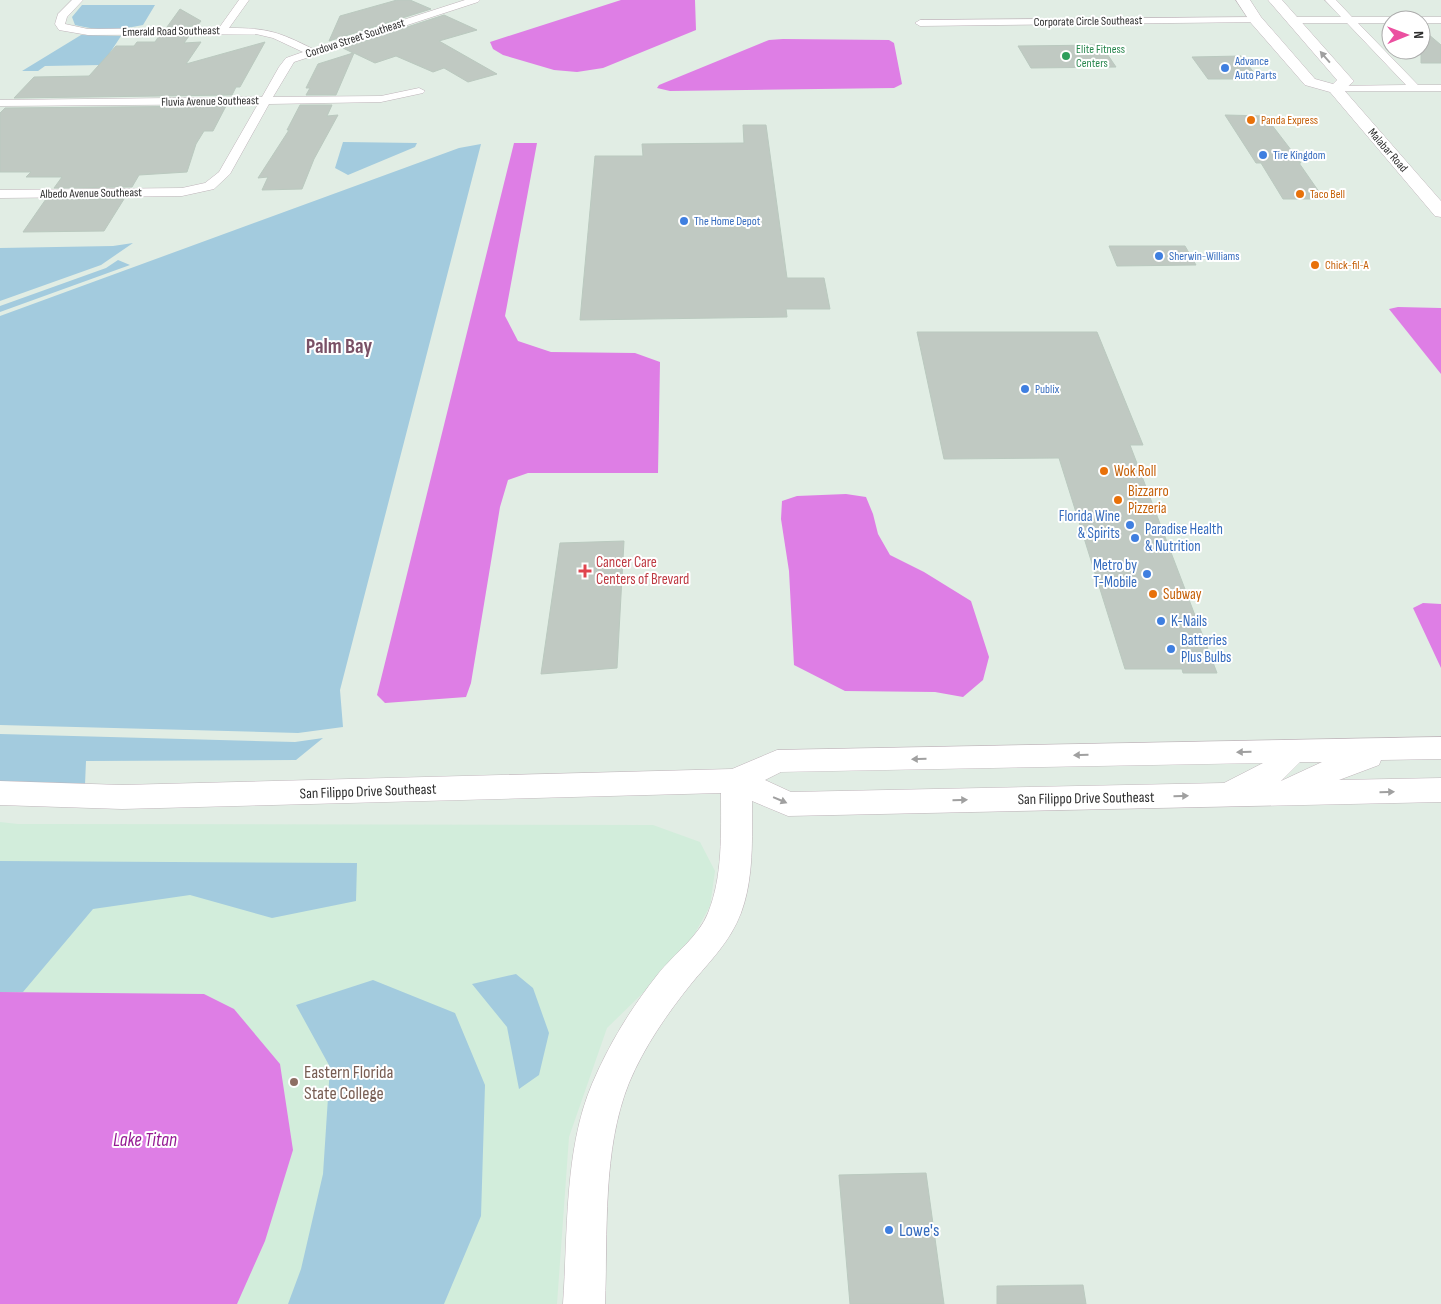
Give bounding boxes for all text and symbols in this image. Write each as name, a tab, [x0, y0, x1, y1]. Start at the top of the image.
north arrow	[1381, 10, 1431, 60]
street label: Corporate Circle Southeast	[1034, 13, 1143, 30]
street label: Cordova Street Southeast	[304, 15, 407, 62]
street label: Emerald Road Southeast	[122, 23, 220, 40]
text: N	[1410, 31, 1427, 39]
place label: Elite Fitness Centers	[1076, 42, 1125, 71]
marker: Elite Fitness Centers	[1060, 50, 1072, 62]
one-way arrow	[1320, 51, 1331, 63]
place label: Advance Auto Parts	[1234, 54, 1277, 83]
marker: Advance Auto Parts	[1219, 62, 1231, 74]
street label: Fluvia Avenue Southeast	[161, 93, 259, 110]
place label: Panda Express	[1261, 113, 1318, 128]
marker: Panda Express	[1245, 114, 1257, 126]
street label: Malabar Road	[1364, 125, 1411, 175]
place label: Tire Kingdom	[1273, 148, 1326, 163]
marker: Tire Kingdom	[1257, 149, 1269, 161]
street label: Albedo Avenue Southeast	[39, 185, 142, 202]
place label: Taco Bell	[1310, 187, 1345, 202]
marker: Taco Bell	[1294, 188, 1306, 200]
place label: The Home Depot	[694, 214, 761, 229]
marker: The Home Depot	[678, 215, 690, 227]
place label: Sherwin-Williams	[1169, 249, 1240, 264]
marker: Sherwin-Williams	[1153, 250, 1165, 262]
place label: Chick-fil-A	[1325, 258, 1370, 273]
marker: Chick-fil-A	[1309, 259, 1321, 271]
district label: Palm Bay	[306, 334, 373, 359]
place label: Publix	[1035, 382, 1060, 397]
marker: Publix	[1019, 383, 1031, 395]
place label: Wok Roll	[1114, 462, 1156, 481]
marker: Wok Roll	[1098, 465, 1110, 477]
place label: Bizzarro Pizzeria	[1128, 482, 1169, 518]
marker: Bizzarro Pizzeria	[1112, 494, 1124, 506]
place label: Florida Wine & Spirits	[1059, 507, 1120, 543]
marker: Florida Wine & Spirits	[1124, 519, 1136, 531]
place label: Paradise Health & Nutrition	[1145, 520, 1223, 556]
marker: Paradise Health & Nutrition	[1129, 532, 1141, 544]
place label: Cancer Care Centers of Brevard	[596, 553, 689, 589]
place label: Metro by T-Mobile	[1093, 556, 1137, 592]
marker: Cancer Care Centers of Brevard	[578, 564, 592, 578]
marker: Metro by T-Mobile	[1141, 568, 1153, 580]
place label: Subway	[1163, 585, 1202, 604]
marker: Subway	[1147, 588, 1159, 600]
place label: K-Nails	[1171, 612, 1207, 631]
marker: K-Nails	[1155, 615, 1167, 627]
place label: Batteries Plus Bulbs	[1181, 631, 1232, 667]
marker: Batteries Plus Bulbs	[1165, 643, 1177, 655]
one-way arrow	[1235, 749, 1251, 757]
one-way arrow	[1073, 752, 1089, 760]
one-way arrow	[910, 755, 926, 763]
street label: San Filippo Drive Southeast	[299, 780, 437, 803]
one-way arrow	[1379, 787, 1395, 795]
street label: San Filippo Drive Southeast	[1017, 788, 1155, 809]
one-way arrow	[1173, 791, 1189, 799]
one-way arrow	[952, 796, 968, 804]
one-way arrow	[773, 797, 787, 805]
place label: Eastern Florida State College	[304, 1062, 394, 1104]
marker: Eastern Florida State College	[288, 1076, 300, 1088]
water label: Lake Titan	[113, 1129, 177, 1152]
place label: Lowe's	[899, 1220, 939, 1241]
marker: Lowe's	[883, 1224, 895, 1236]

